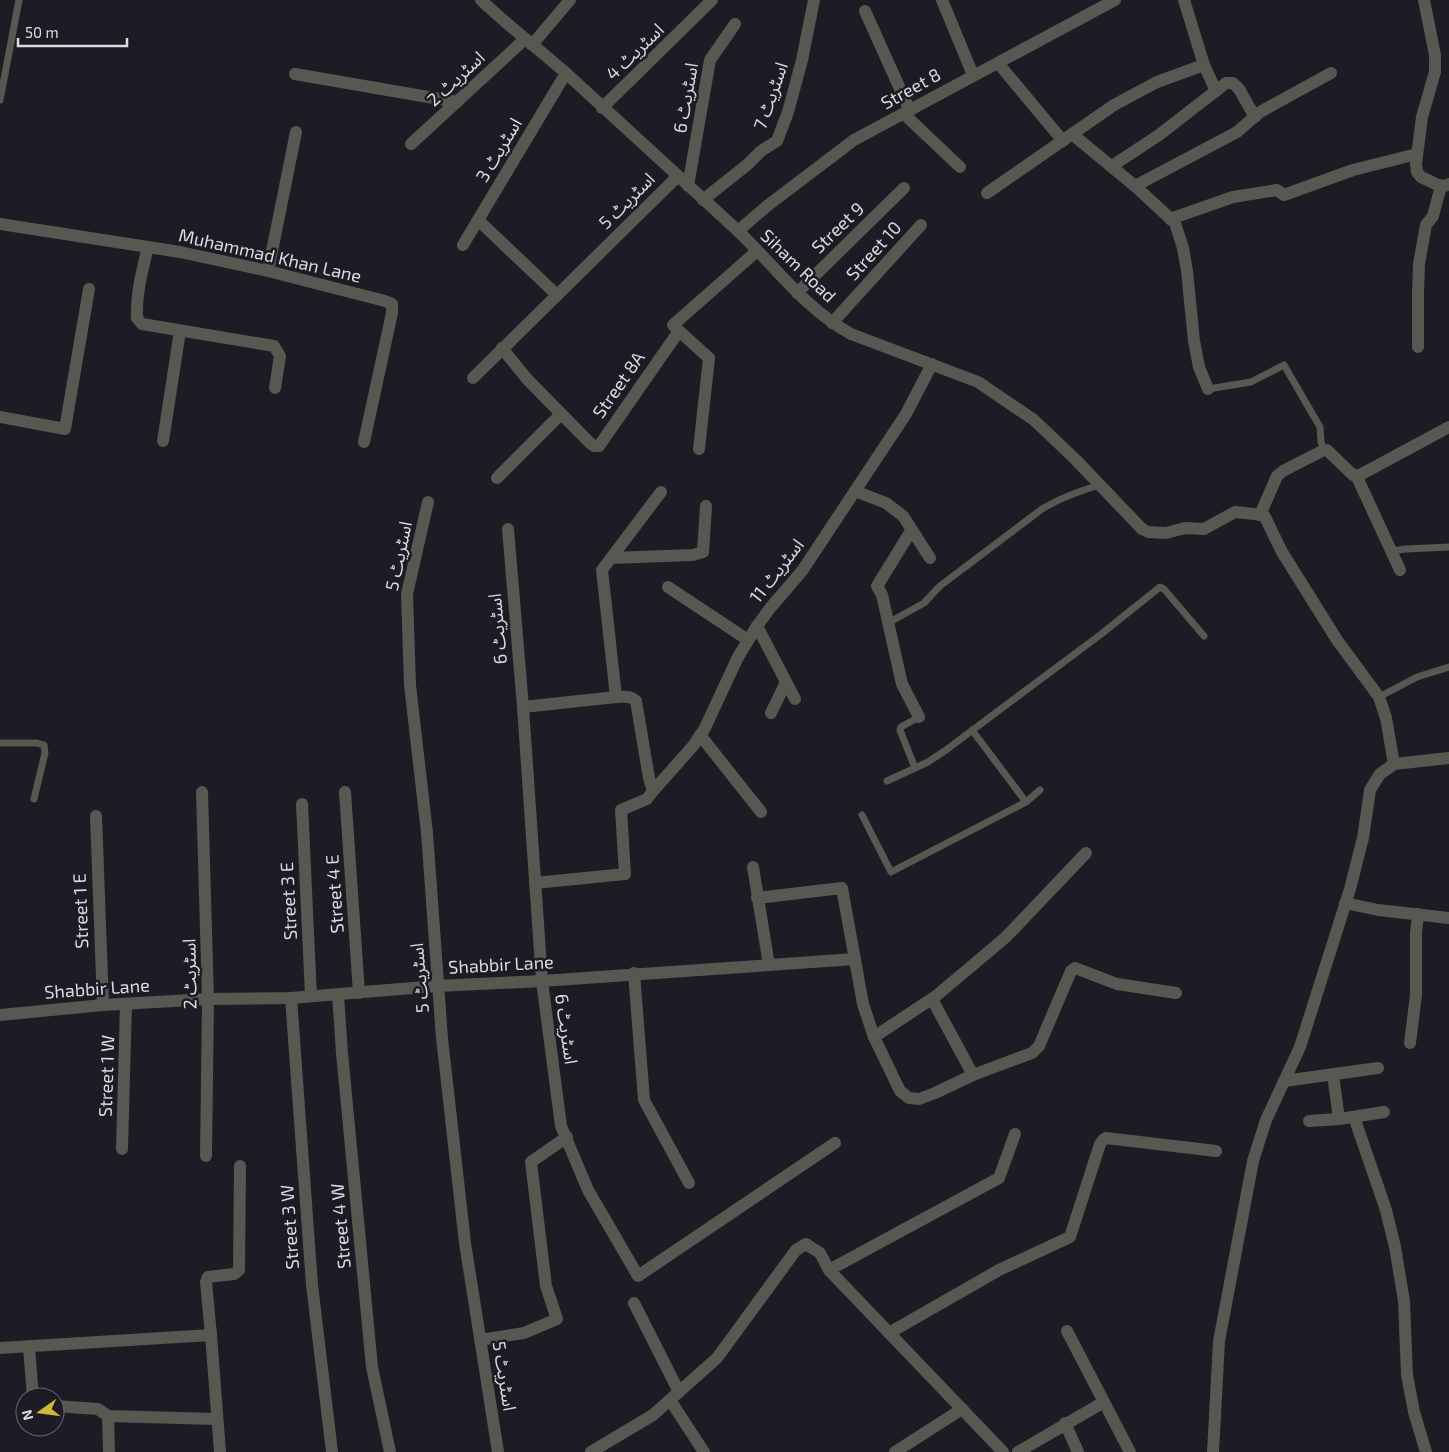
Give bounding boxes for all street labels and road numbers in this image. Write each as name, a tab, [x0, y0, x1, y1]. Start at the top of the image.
street label: اسٹریٹ 4	[601, 18, 668, 85]
street label: اسٹریٹ 2	[422, 46, 489, 111]
street label: اسٹریٹ 7	[748, 59, 793, 133]
street label: اسٹریٹ 6	[668, 61, 703, 135]
street label: Street 8	[877, 63, 944, 113]
street label: اسٹریٹ 3	[470, 113, 527, 186]
street label: اسٹریٹ 5	[594, 168, 660, 234]
street label: Street 9	[807, 197, 868, 258]
street label: Street 10	[841, 216, 906, 284]
street label: Muhammad Khan Lane	[177, 223, 364, 287]
street label: Siham Road	[756, 224, 841, 307]
street label: Street 8A	[587, 346, 649, 422]
street label: اسٹریٹ 5	[380, 519, 417, 593]
street label: اسٹریٹ 11	[744, 534, 809, 607]
street label: اسٹریٹ 6	[483, 593, 512, 665]
street label: Street 4 E	[320, 854, 348, 934]
street label: Street 3 E	[275, 861, 301, 941]
street label: Street 1 E	[68, 873, 92, 949]
street label: اسٹریٹ 2	[177, 938, 202, 1010]
street label: اسٹریٹ 5	[405, 942, 434, 1014]
street label: Shabbir Lane	[448, 950, 554, 978]
street label: Shabbir Lane	[44, 973, 150, 1003]
street label: اسٹریٹ 6	[550, 992, 583, 1066]
street label: Street 1 W	[94, 1035, 118, 1117]
street label: Street 4 W	[325, 1182, 355, 1270]
street label: Street 3 W	[275, 1184, 303, 1270]
street label: اسٹریٹ 5	[488, 1339, 521, 1413]

